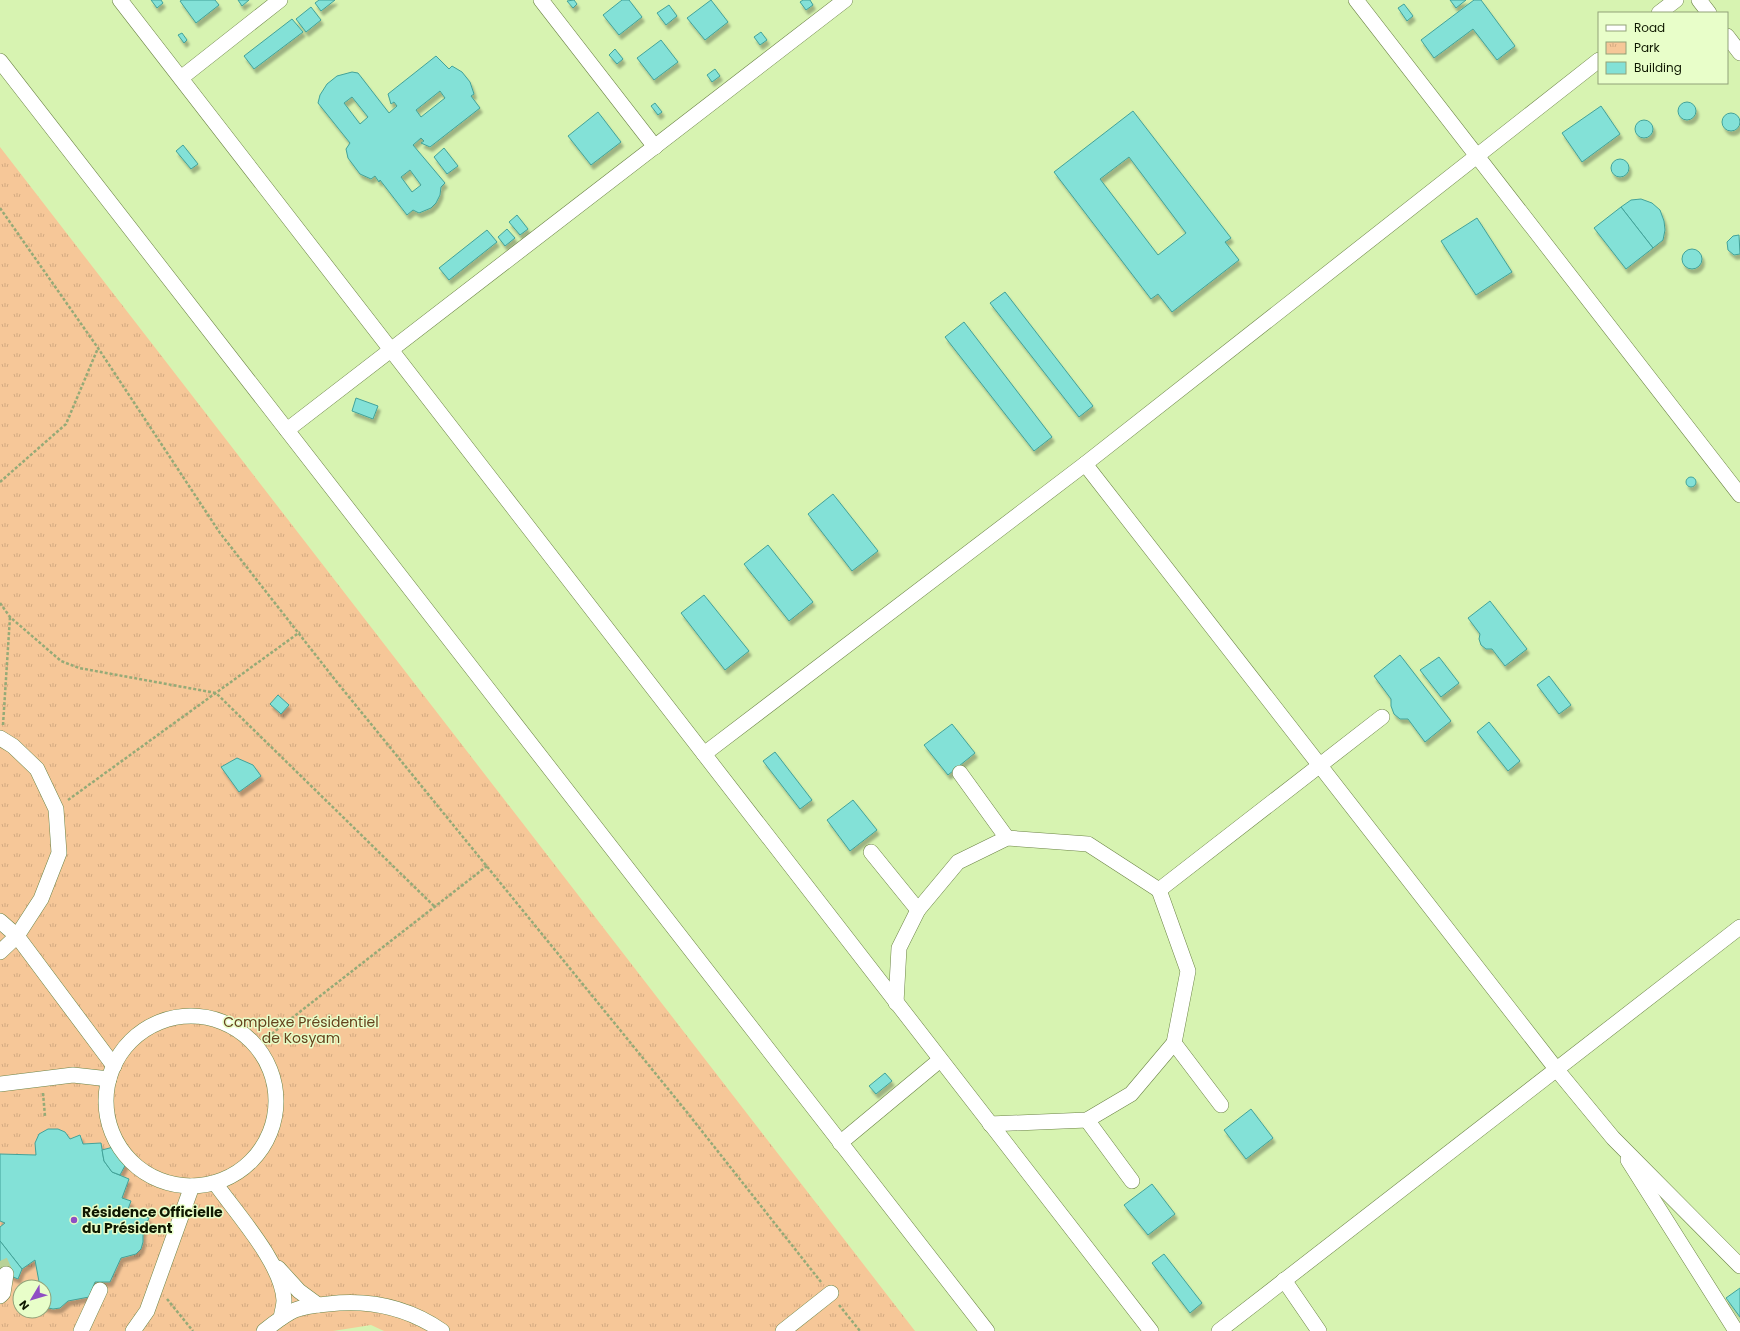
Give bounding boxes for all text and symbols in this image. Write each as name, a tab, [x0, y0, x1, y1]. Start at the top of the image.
legend	[1598, 12, 1728, 84]
text: Road	[1634, 19, 1665, 36]
text: Park	[1634, 39, 1661, 56]
text: Building	[1634, 59, 1682, 76]
park label: Complexe Présidentiel de Kosyam	[223, 1012, 379, 1048]
place label: Résidence Officielle du Président	[82, 1202, 223, 1238]
marker: Résidence Officielle du Président	[69, 1215, 79, 1225]
north arrow	[12, 1279, 52, 1319]
text: N	[15, 1297, 33, 1313]

